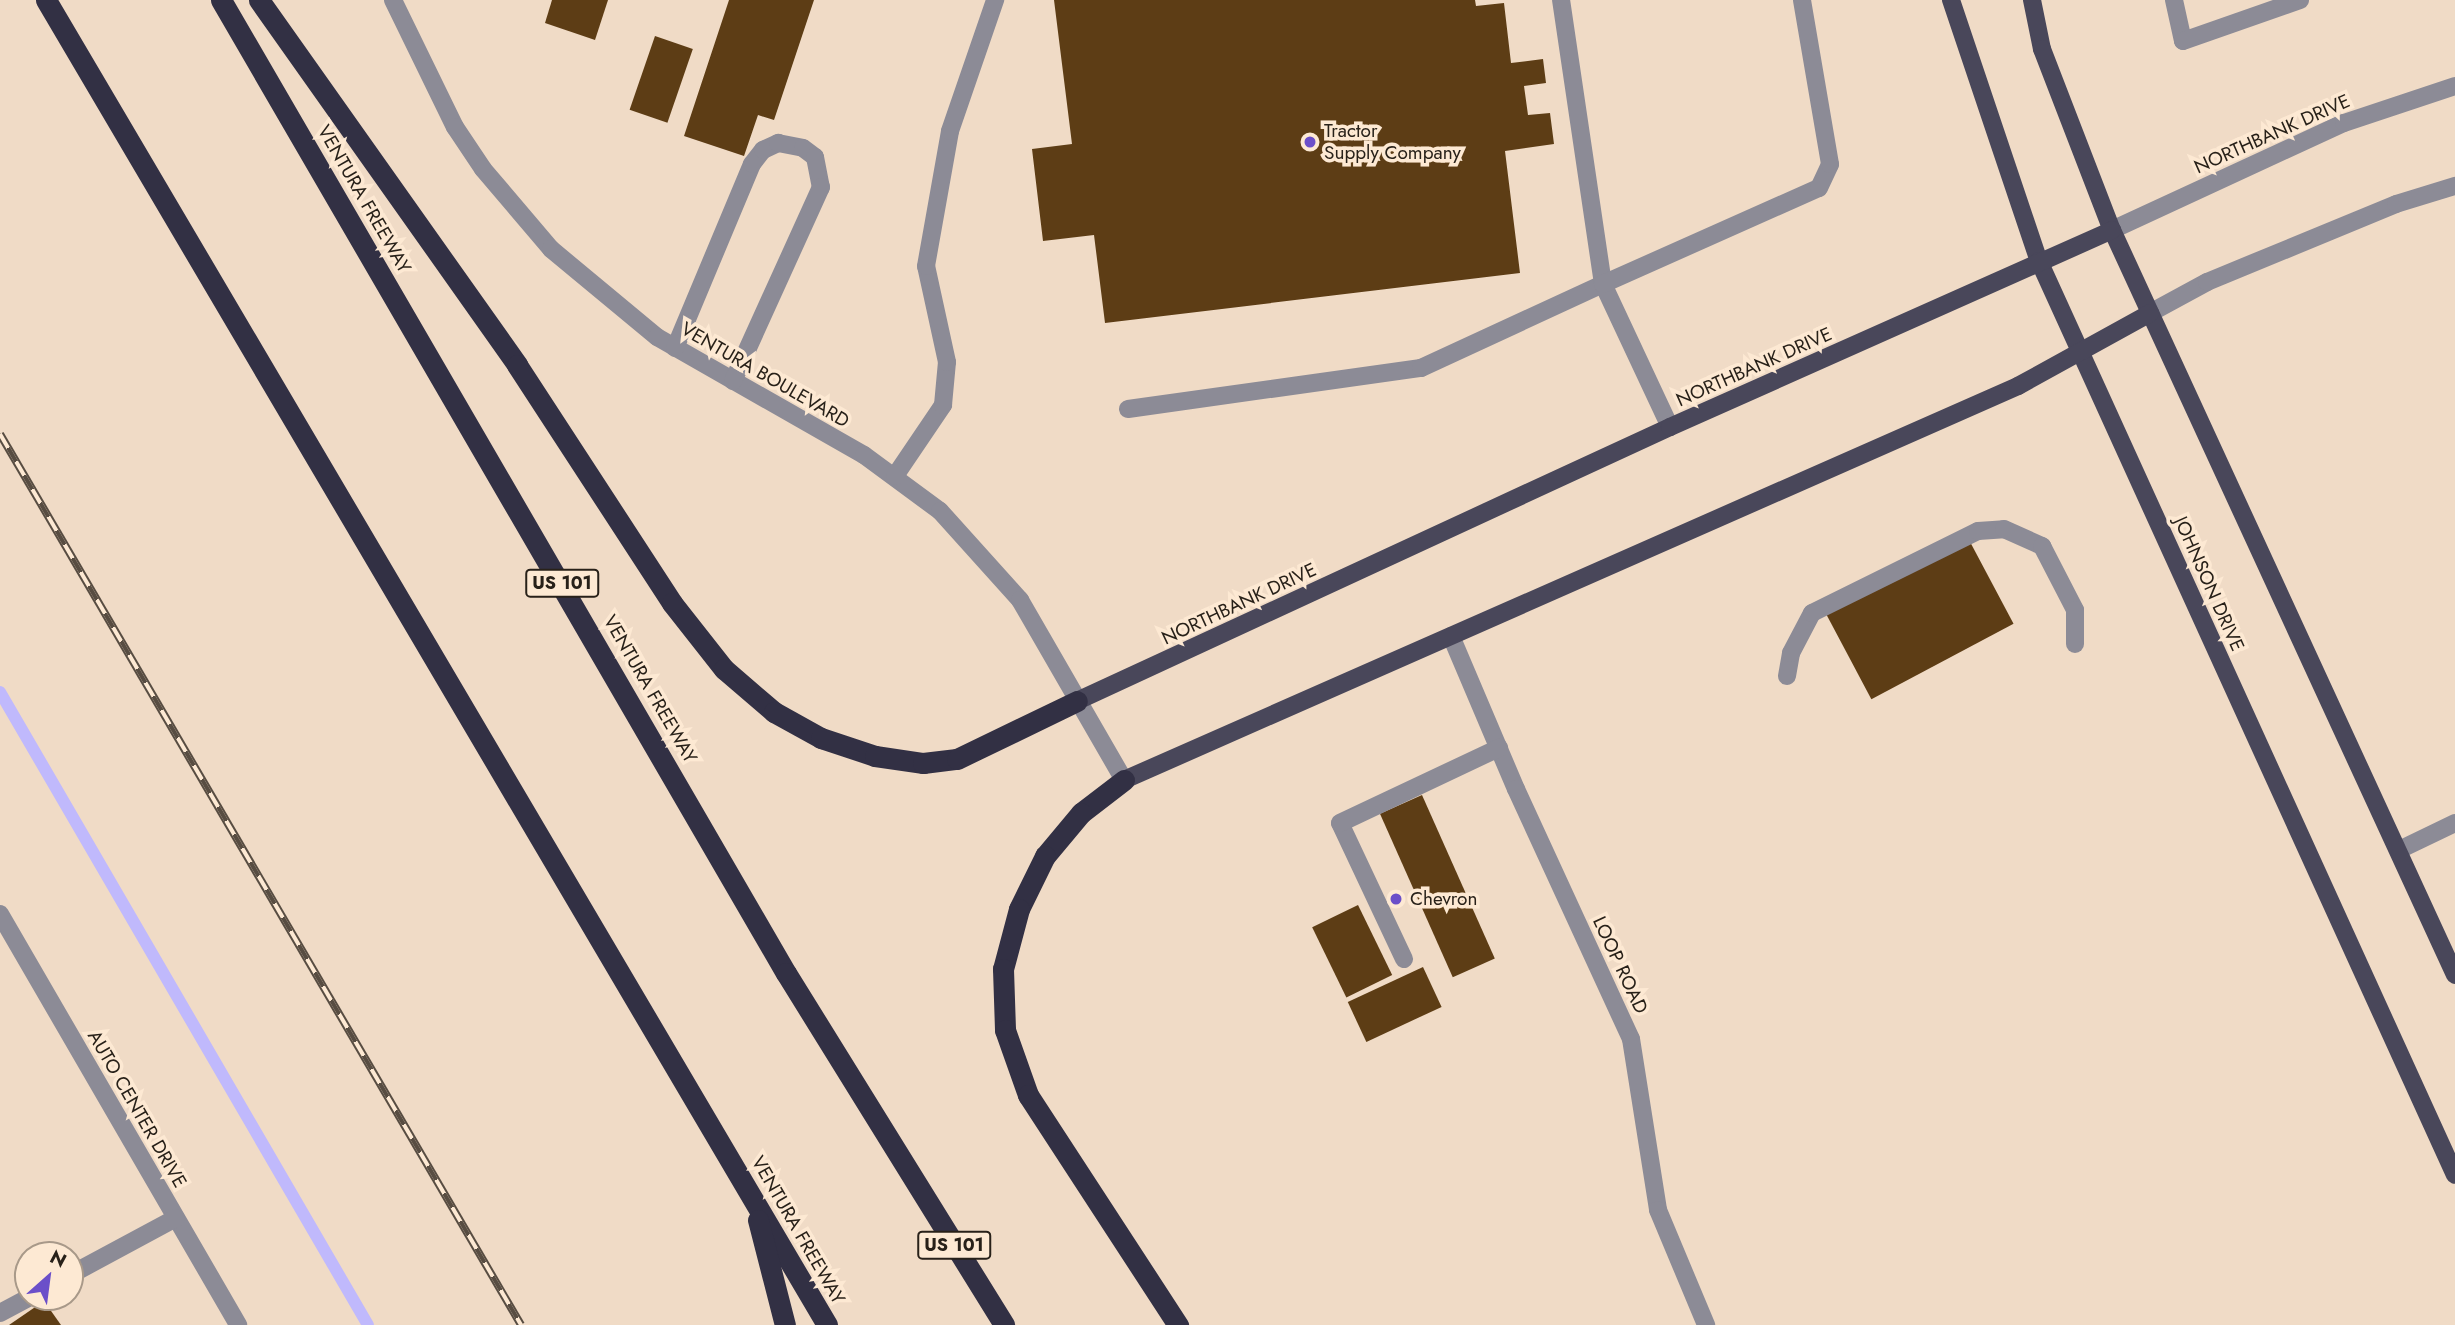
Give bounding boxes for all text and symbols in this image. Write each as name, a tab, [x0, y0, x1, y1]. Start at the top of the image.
street label: NORTHBANK DRIVE	[2191, 89, 2353, 179]
place label: Tractor Supply Company	[1324, 120, 1461, 164]
street label: VENTURA FREEWAY	[312, 121, 416, 277]
marker: Tractor Supply Company	[1302, 134, 1318, 150]
street label: VENTURA BOULEVARD	[677, 317, 853, 433]
street label: NORTHBANK DRIVE	[1673, 322, 1835, 412]
street label: JOHNSON DRIVE	[2169, 513, 2249, 655]
street label: NORTHBANK DRIVE	[1158, 558, 1320, 650]
road number: US 101	[524, 568, 600, 598]
street label: VENTURA FREEWAY	[598, 611, 702, 767]
place label: Chevron	[1410, 888, 1477, 910]
marker: Chevron	[1388, 891, 1404, 907]
street label: LOOP ROAD	[1588, 913, 1652, 1017]
street label: AUTO CENTER DRIVE	[83, 1026, 191, 1192]
street label: VENTURA FREEWAY	[746, 1152, 850, 1308]
road number: US 101	[916, 1230, 992, 1260]
north arrow	[14, 1241, 84, 1311]
text: N	[45, 1243, 71, 1274]

